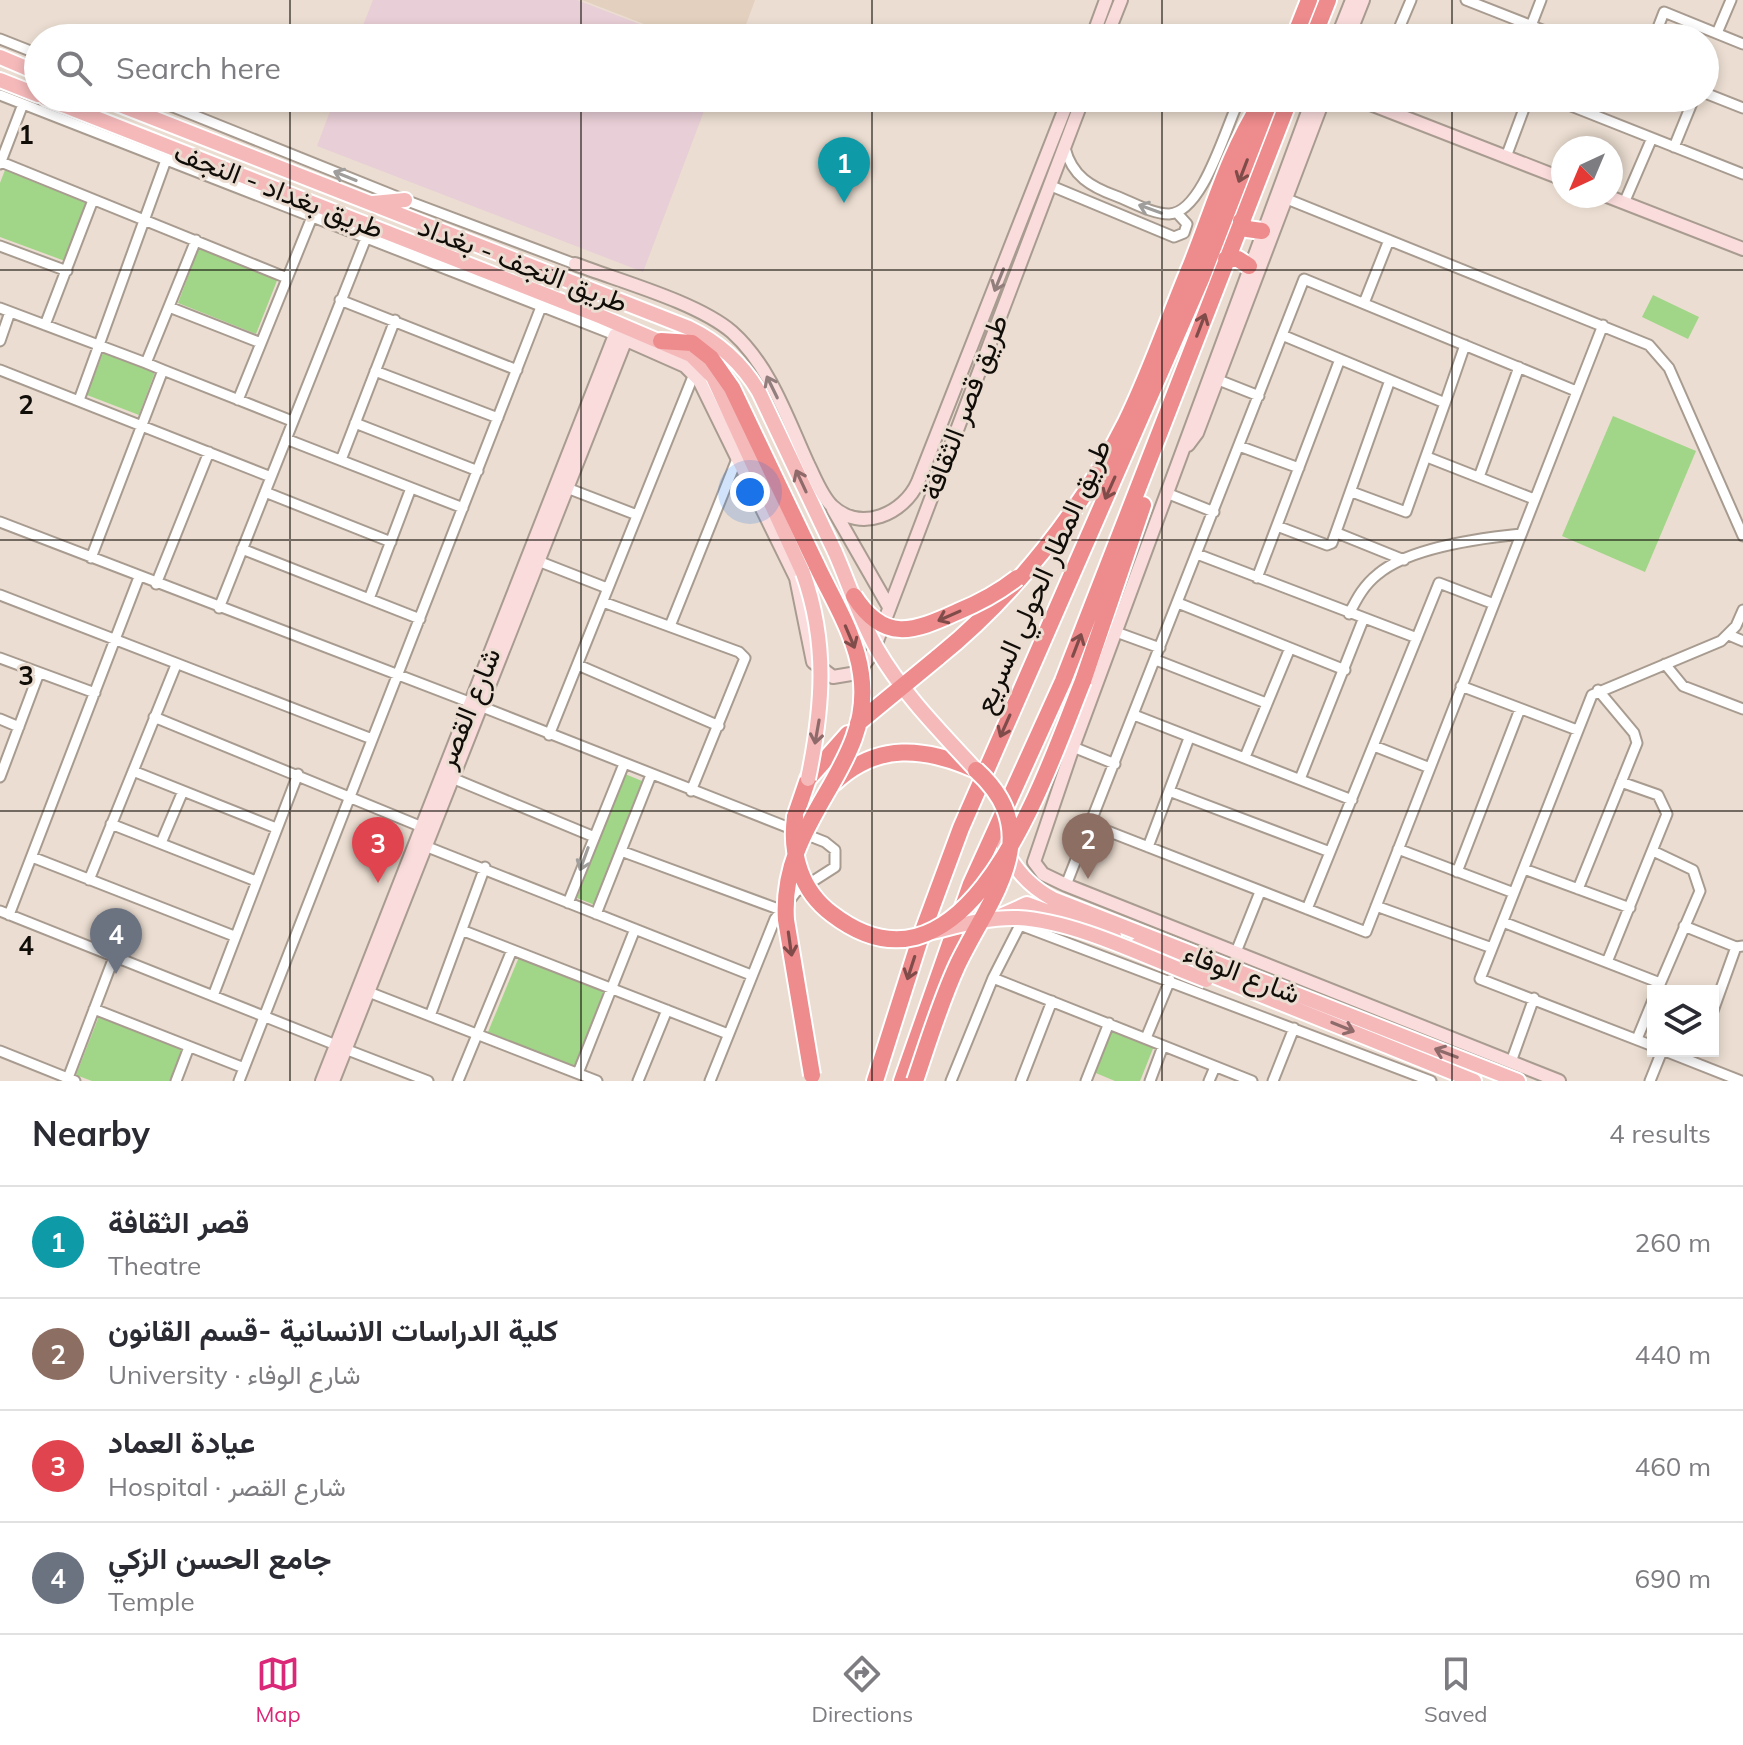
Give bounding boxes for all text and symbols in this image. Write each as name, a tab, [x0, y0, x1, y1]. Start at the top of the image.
search box	[24, 24, 1719, 112]
icon: search	[52, 46, 96, 90]
text: Search here	[116, 49, 281, 87]
text: 1	[18, 118, 34, 151]
street label: طريق بغداد - النجف	[169, 134, 389, 246]
north arrow	[1551, 136, 1623, 208]
pin: 1	[818, 137, 870, 203]
one-way arrow	[1235, 158, 1249, 183]
one-way arrow	[333, 168, 358, 182]
one-way arrow	[1138, 200, 1163, 215]
street label: طريق النجف - بغداد	[413, 208, 633, 320]
one-way arrow	[991, 267, 1005, 292]
street label: طريق قصر الثقافة	[912, 309, 1016, 505]
one-way arrow	[1195, 313, 1209, 337]
one-way arrow	[764, 376, 779, 400]
text: 2	[18, 388, 34, 421]
street label: طريق المطار الحولي السريع	[965, 433, 1123, 721]
one-way arrow	[793, 470, 808, 494]
your location	[730, 472, 770, 512]
one-way arrow	[1101, 475, 1116, 500]
one-way arrow	[937, 609, 962, 624]
one-way arrow	[843, 624, 858, 649]
one-way arrow	[1071, 633, 1085, 658]
street label: شارع القصر	[427, 642, 509, 775]
text: 3	[18, 659, 34, 692]
one-way arrow	[997, 714, 1012, 738]
one-way arrow	[809, 719, 824, 744]
pin: 2	[1062, 813, 1114, 879]
pin: 3	[352, 817, 404, 883]
one-way arrow	[576, 846, 590, 870]
pin: 4	[90, 908, 142, 974]
text: 4	[18, 929, 34, 962]
one-way arrow	[783, 931, 798, 956]
street label: شارع الوفاء	[1178, 934, 1305, 1013]
one-way arrow	[902, 955, 917, 980]
map controls	[1647, 985, 1719, 1057]
button: layers	[1647, 985, 1719, 1057]
one-way arrow	[1330, 1021, 1355, 1036]
one-way arrow	[1434, 1044, 1459, 1059]
text: Nearby	[32, 1112, 150, 1155]
text: 4 results	[1609, 1117, 1711, 1150]
text: قصر الثقافة	[108, 1203, 249, 1241]
text: 1	[50, 1226, 66, 1259]
text: 260 m	[1635, 1226, 1711, 1259]
text: Theatre	[108, 1249, 201, 1282]
text: كلية الدراسات الانسانية -قسم القانون	[108, 1311, 558, 1349]
text: 2	[50, 1338, 66, 1371]
text: 440 m	[1635, 1338, 1711, 1371]
text: University · شارع الوفاء	[108, 1358, 361, 1391]
text: عيادة العماد	[108, 1423, 255, 1461]
text: 3	[50, 1450, 66, 1483]
text: 460 m	[1635, 1450, 1711, 1483]
text: Hospital · شارع القصر	[108, 1470, 346, 1503]
text: جامع الحسن الزكي	[108, 1539, 332, 1577]
text: 4	[50, 1562, 66, 1595]
text: 690 m	[1635, 1562, 1711, 1595]
text: Temple	[108, 1585, 195, 1618]
tab: Map	[255, 1652, 301, 1728]
tab: Directions	[812, 1652, 913, 1728]
tab: Saved	[1424, 1652, 1488, 1728]

